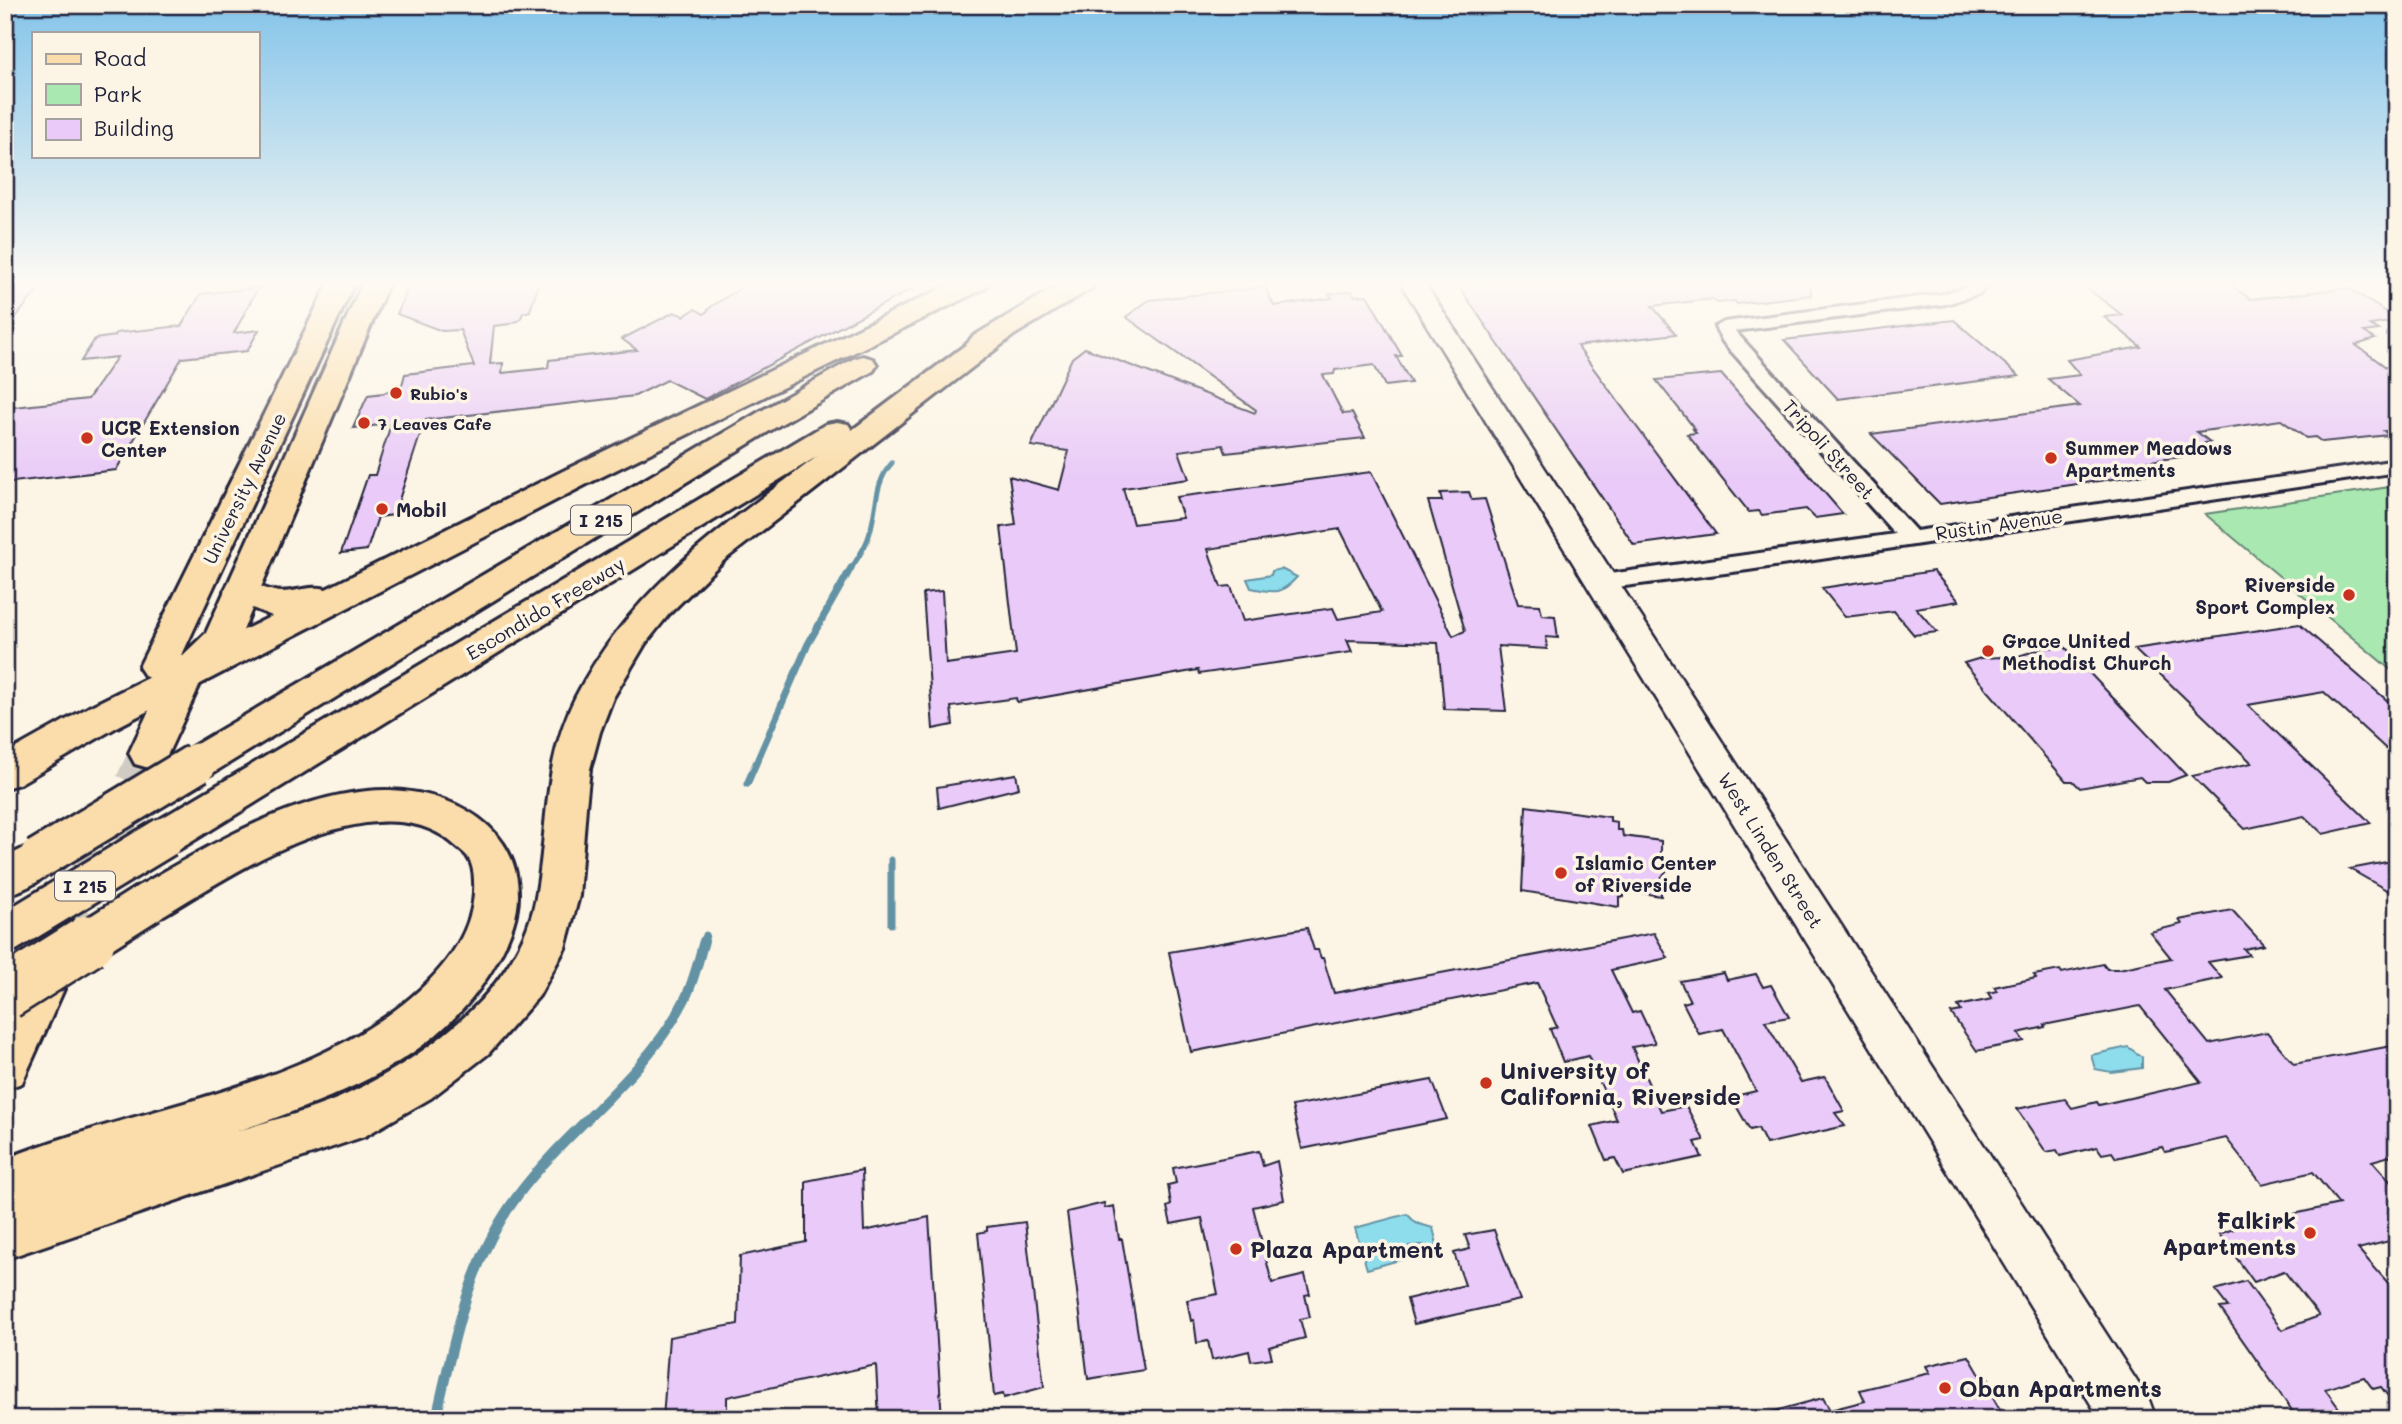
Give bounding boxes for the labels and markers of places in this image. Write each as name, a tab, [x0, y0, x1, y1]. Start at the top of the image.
place label: Rubio's	[410, 383, 468, 404]
marker: Rubio's	[388, 385, 404, 401]
place label: 7 Leaves Cafe	[378, 413, 491, 434]
place label: UCR Extension Center	[101, 415, 240, 462]
marker: 7 Leaves Cafe	[356, 415, 372, 431]
marker: UCR Extension Center	[79, 430, 95, 446]
place label: Summer Meadows Apartments	[2065, 435, 2232, 482]
marker: Summer Meadows Apartments	[2043, 450, 2059, 466]
place label: Mobil	[396, 497, 447, 522]
marker: Mobil	[374, 501, 390, 517]
place label: Riverside Sport Complex	[2195, 572, 2335, 619]
marker: Riverside Sport Complex	[2341, 587, 2357, 603]
place label: Grace United Methodist Church	[2002, 628, 2171, 675]
marker: Grace United Methodist Church	[1980, 643, 1996, 659]
place label: Islamic Center of Riverside	[1575, 850, 1717, 897]
marker: Islamic Center of Riverside	[1553, 865, 1569, 881]
place label: University of California, Riverside	[1500, 1055, 1741, 1111]
marker: University of California, Riverside	[1478, 1075, 1494, 1091]
place label: Falkirk Apartments	[2162, 1205, 2296, 1261]
marker: Falkirk Apartments	[2302, 1225, 2318, 1241]
place label: Plaza Apartment	[1250, 1234, 1444, 1264]
marker: Plaza Apartment	[1228, 1241, 1244, 1257]
place label: Oban Apartments	[1959, 1373, 2162, 1403]
marker: Oban Apartments	[1937, 1380, 1953, 1396]

